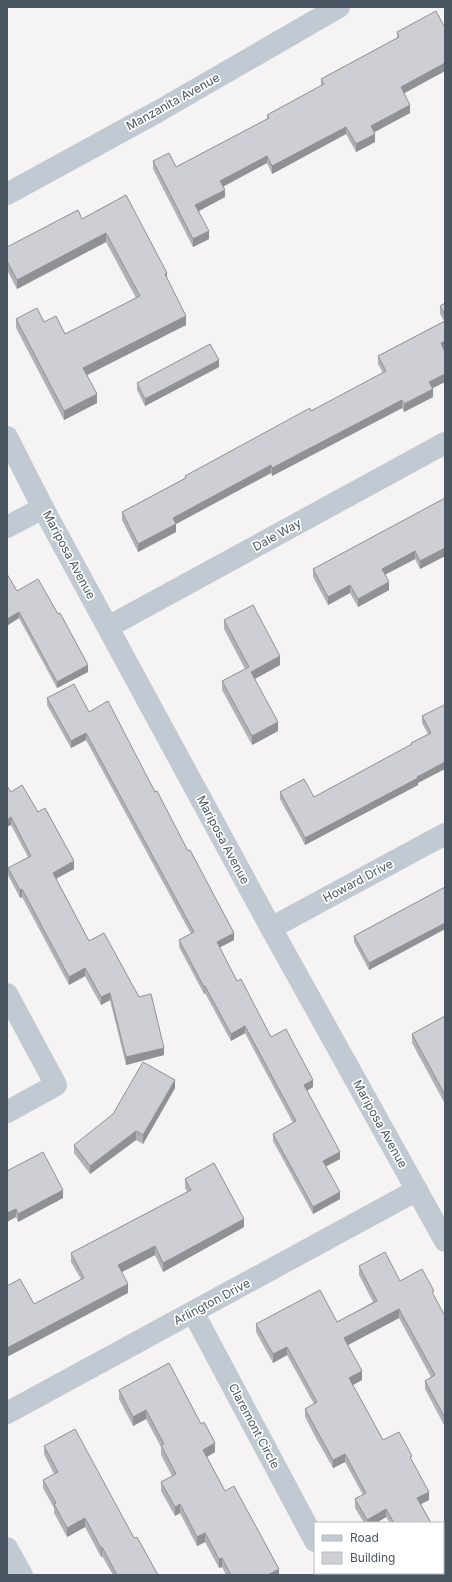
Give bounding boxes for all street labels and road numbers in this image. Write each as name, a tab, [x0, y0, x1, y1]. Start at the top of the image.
street label: Manzanita Avenue	[124, 70, 222, 133]
street label: Mariposa Avenue	[40, 508, 99, 602]
street label: Dale Way	[250, 515, 304, 554]
street label: Mariposa Avenue	[194, 793, 253, 887]
street label: Howard Drive	[320, 856, 395, 905]
street label: Mariposa Avenue	[350, 1077, 411, 1170]
street label: Arlington Drive	[171, 1275, 253, 1328]
street label: Claremont Circle	[226, 1380, 283, 1471]

